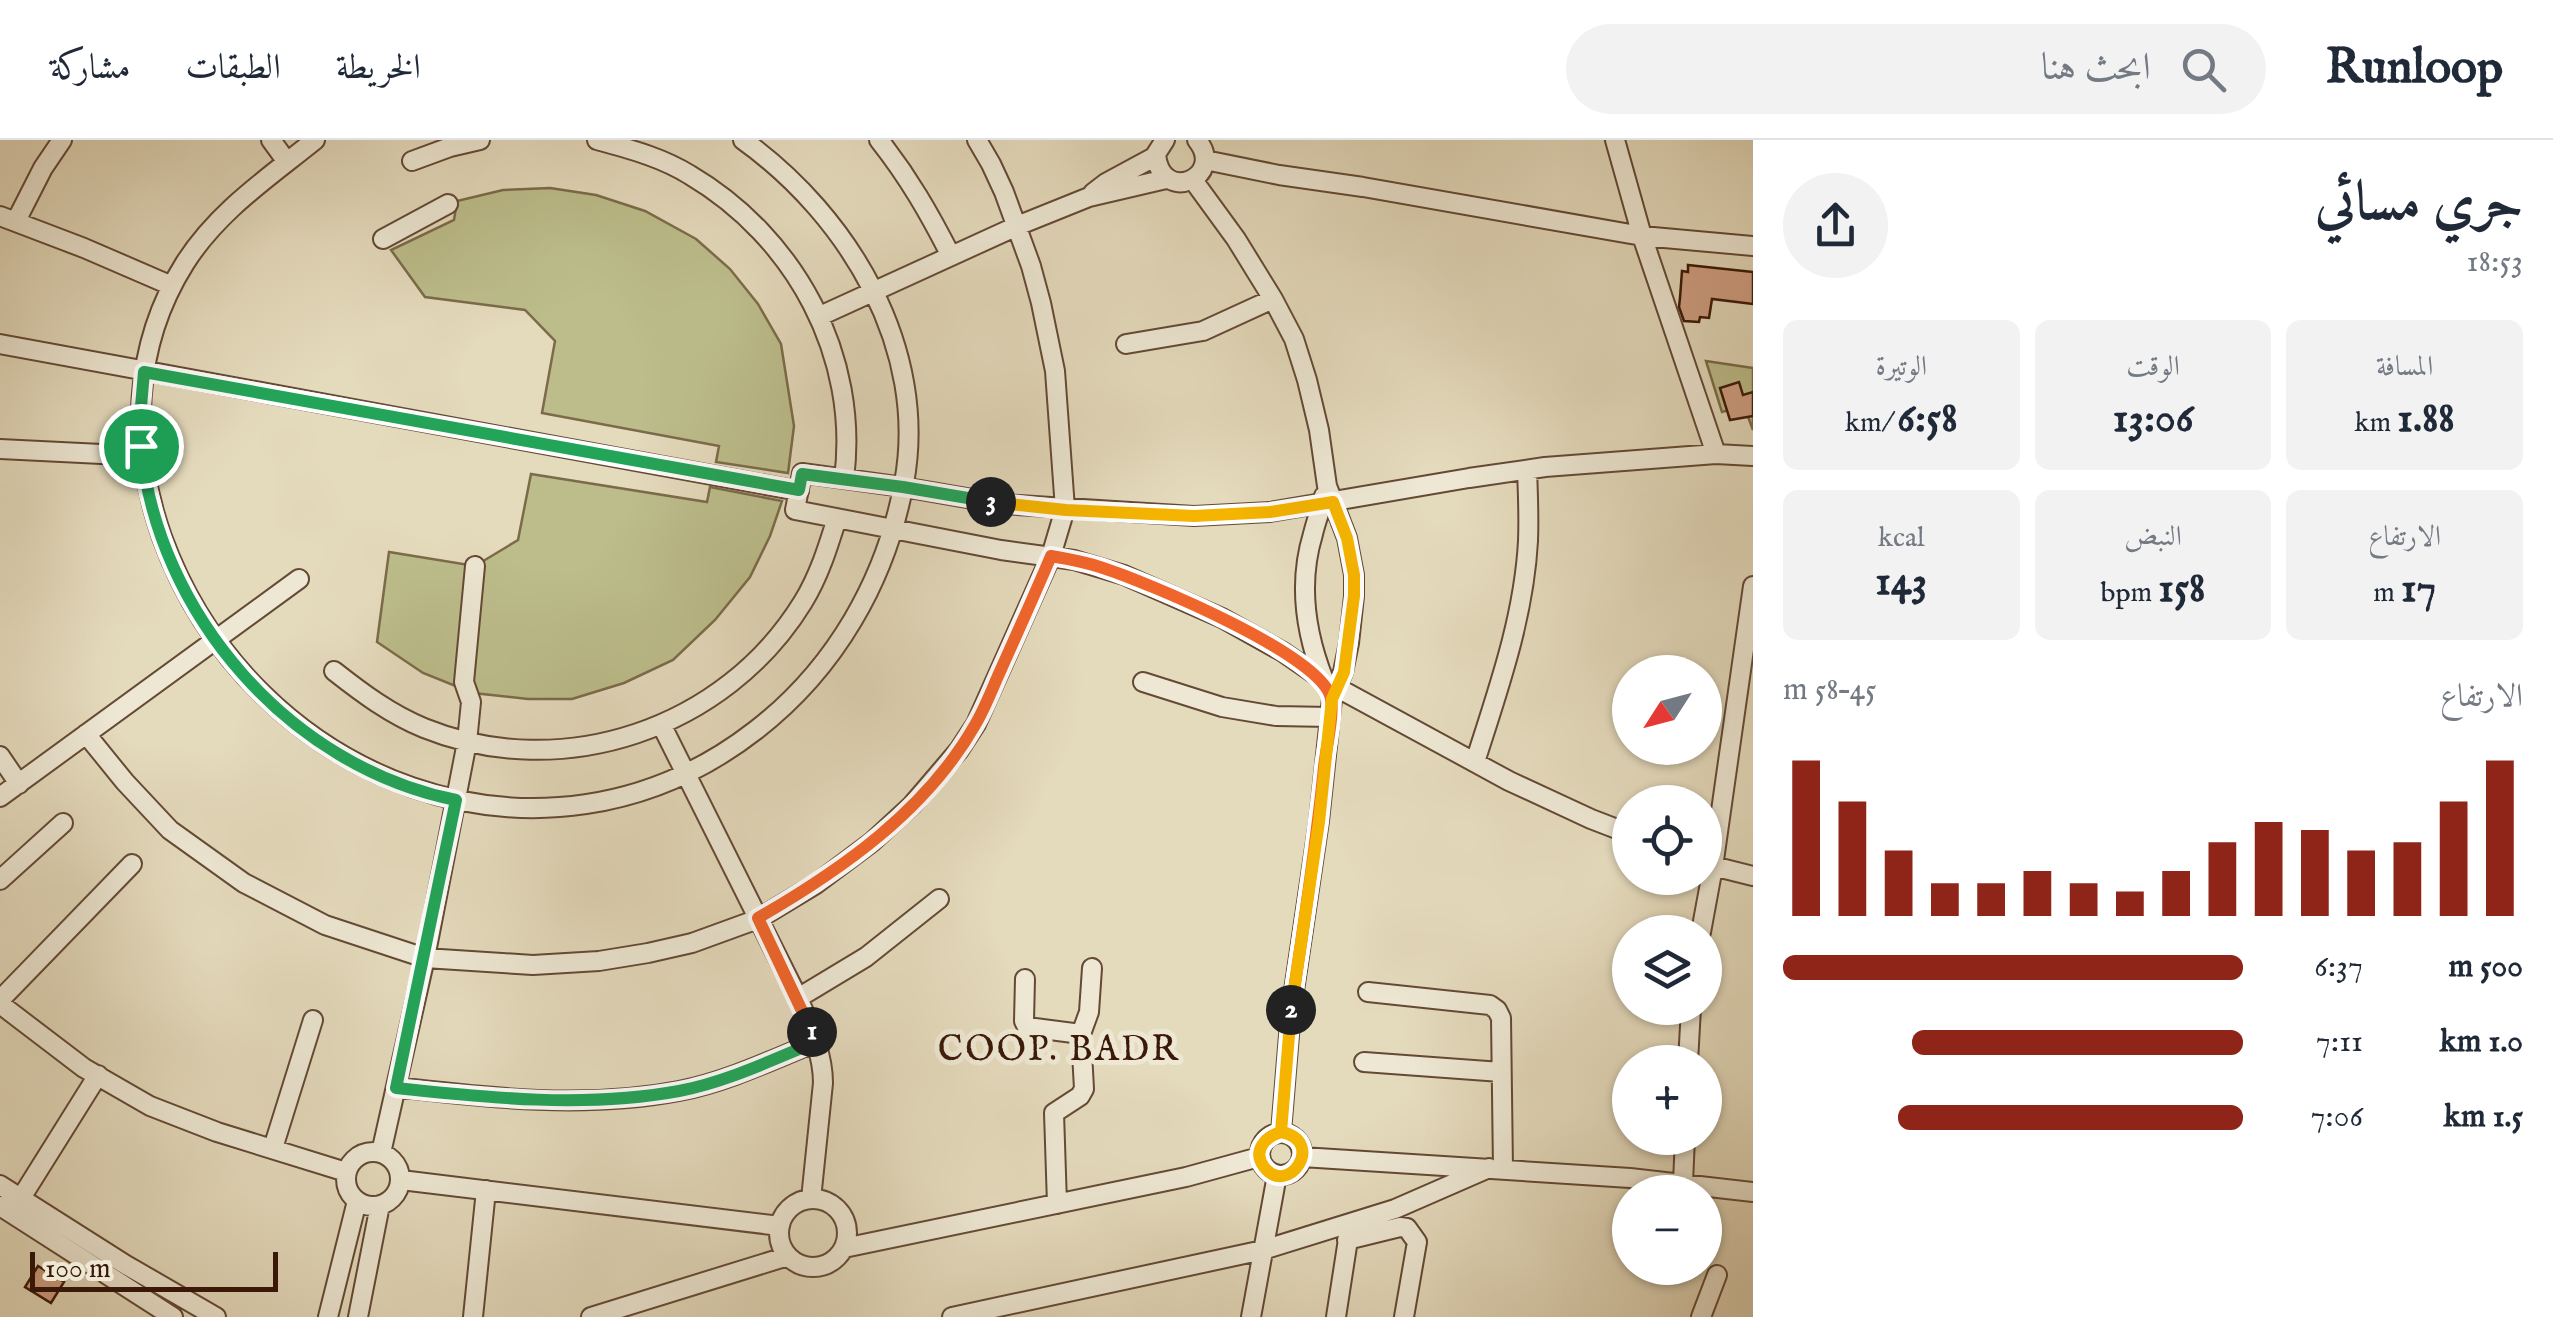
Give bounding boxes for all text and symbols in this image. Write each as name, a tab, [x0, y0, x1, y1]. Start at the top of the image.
search box	[1566, 24, 2266, 114]
text: Runloop	[2326, 39, 2503, 99]
icon: search	[2176, 42, 2231, 97]
text: ابحث هنا	[2041, 45, 2151, 93]
text: مشاركة	[50, 46, 131, 91]
text: الطبقات	[186, 46, 281, 91]
text: الخريطة	[336, 46, 421, 91]
text: جري مسائي	[2315, 169, 2523, 239]
button: share	[1783, 173, 1888, 278]
text: 18:53	[2467, 242, 2523, 283]
text: الوتيرة	[1876, 350, 1927, 385]
text: الوقت	[2126, 350, 2180, 385]
text: المسافة	[2376, 350, 2433, 385]
text: 6:58	[1897, 393, 1958, 446]
text: 13:06	[2113, 393, 2193, 446]
text: 1.88	[2397, 393, 2455, 446]
pin	[99, 404, 184, 489]
text: /km	[1845, 406, 1897, 441]
text: km	[2355, 406, 2397, 441]
icon: arrive	[114, 419, 169, 474]
pin: 3	[966, 477, 1016, 527]
text: 3	[986, 484, 996, 519]
text: النبض	[2124, 520, 2182, 555]
text: الارتفاع	[2368, 520, 2441, 555]
text: kcal	[1878, 521, 1925, 556]
text: 143	[1875, 556, 1927, 609]
text: 158	[2158, 563, 2206, 616]
text: 17	[2401, 563, 2436, 616]
text: bpm	[2100, 576, 2158, 611]
text: m	[2373, 576, 2401, 611]
north arrow	[1612, 655, 1722, 765]
map controls	[1612, 655, 1722, 1285]
text: 45–58 m	[1783, 670, 1877, 711]
text: الارتفاع	[2440, 677, 2523, 718]
button: locate	[1612, 785, 1722, 895]
button: layers	[1612, 915, 1722, 1025]
text: 6:37	[2314, 947, 2363, 988]
text: 500 m	[2448, 947, 2523, 988]
pin: 2	[1266, 985, 1316, 1035]
text: 2	[1284, 992, 1298, 1027]
pin: 1	[787, 1007, 837, 1057]
text: 1	[807, 1014, 817, 1049]
text: 7:11	[2316, 1022, 2363, 1063]
text: 1.0 km	[2440, 1022, 2523, 1063]
district label: COOP. BADR	[938, 1028, 1180, 1073]
button: +	[1612, 1045, 1722, 1155]
text: 7:06	[2310, 1097, 2363, 1138]
text: 1.5 km	[2444, 1097, 2523, 1138]
button: −	[1612, 1175, 1722, 1285]
scale bar	[30, 1247, 278, 1292]
text: 100 m	[45, 1252, 111, 1287]

